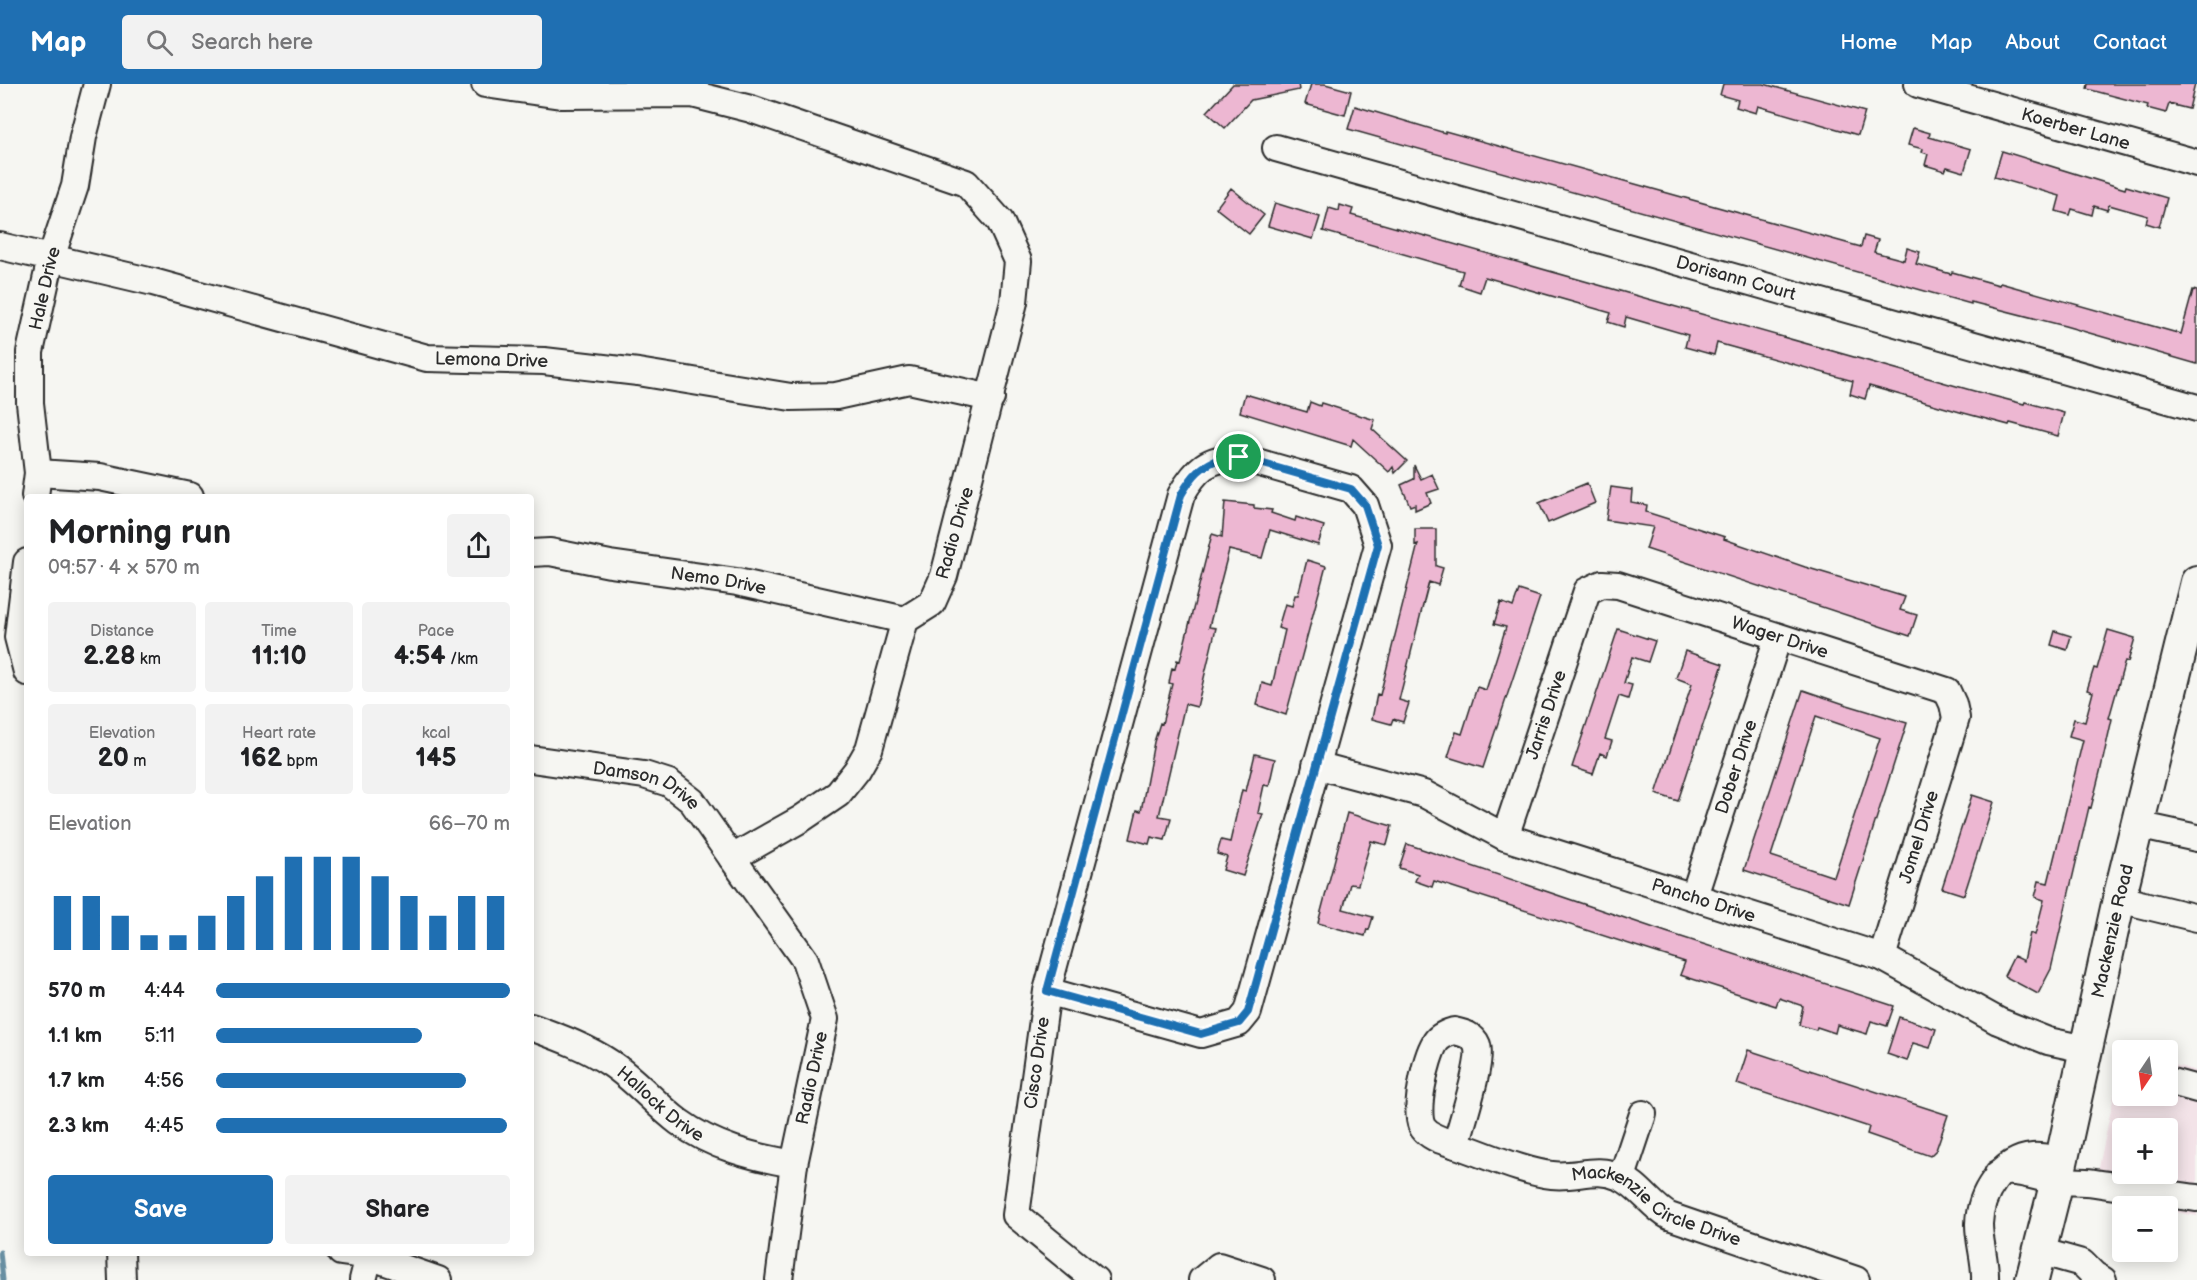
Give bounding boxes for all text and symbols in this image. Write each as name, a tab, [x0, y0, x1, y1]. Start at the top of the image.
search box	[122, 15, 542, 69]
text: Map	[30, 26, 86, 59]
icon: search	[143, 26, 176, 59]
text: Search here	[191, 29, 313, 56]
text: Home	[1840, 30, 1897, 55]
text: Map	[1930, 30, 1972, 55]
text: About	[2005, 30, 2060, 55]
text: Contact	[2093, 30, 2167, 55]
street label: Koerber Lane	[2019, 103, 2133, 154]
street label: Hale Drive	[25, 243, 65, 332]
street label: Dorisann Court	[1674, 251, 1799, 305]
street label: Lemona Drive	[435, 348, 549, 372]
pin	[1213, 431, 1264, 482]
icon: arrive	[1222, 440, 1255, 473]
street label: Radio Drive	[932, 484, 978, 582]
text: Morning run	[48, 513, 231, 553]
button: share	[447, 514, 510, 577]
text: 09:57 · 4 × 570 m	[48, 556, 200, 580]
street label: Nemo Drive	[669, 562, 769, 599]
street label: Wager Drive	[1729, 612, 1831, 663]
text: Distance	[90, 622, 154, 641]
text: Time	[261, 622, 297, 641]
text: Pace	[418, 622, 454, 641]
text: 2.28	[83, 641, 136, 672]
text: 11:10	[251, 641, 307, 672]
text: 4:54	[394, 641, 446, 672]
text: km	[136, 650, 161, 669]
text: /km	[446, 650, 478, 669]
street label: Jarris Drive	[1521, 667, 1570, 762]
street label: Dober Drive	[1711, 717, 1761, 816]
text: Elevation	[89, 724, 155, 743]
text: Heart rate	[242, 724, 316, 743]
text: kcal	[422, 724, 450, 743]
text: 20	[98, 743, 129, 774]
text: 162	[240, 743, 282, 774]
text: 145	[415, 743, 457, 774]
text: m	[129, 752, 146, 771]
text: bpm	[282, 752, 318, 771]
street label: Damson Drive	[592, 757, 705, 814]
street label: Jomel Drive	[1895, 788, 1943, 886]
text: Elevation	[48, 812, 131, 836]
text: 66–70 m	[429, 812, 510, 836]
street label: Mackenzie Road	[2087, 862, 2138, 1000]
street label: Pancho Drive	[1649, 874, 1759, 927]
text: 570 m	[48, 979, 106, 1003]
text: 4:44	[144, 979, 185, 1003]
street label: Cisco Drive	[1020, 1015, 1054, 1110]
text: 1.1 km	[48, 1024, 102, 1048]
text: 5:11	[144, 1024, 175, 1048]
street label: Radio Drive	[792, 1029, 832, 1127]
north arrow	[2112, 1040, 2178, 1106]
map controls	[2112, 1040, 2178, 1262]
street label: Hallock Drive	[613, 1061, 708, 1146]
text: 1.7 km	[48, 1069, 105, 1093]
text: 4:56	[144, 1069, 184, 1093]
text: 2.3 km	[48, 1114, 109, 1138]
text: 4:45	[144, 1114, 184, 1138]
button: +	[2112, 1118, 2178, 1184]
street label: Mackenzie Circle Drive	[1570, 1162, 1744, 1250]
button: Save	[48, 1175, 273, 1244]
button: Share	[285, 1175, 510, 1244]
button: −	[2112, 1196, 2178, 1262]

